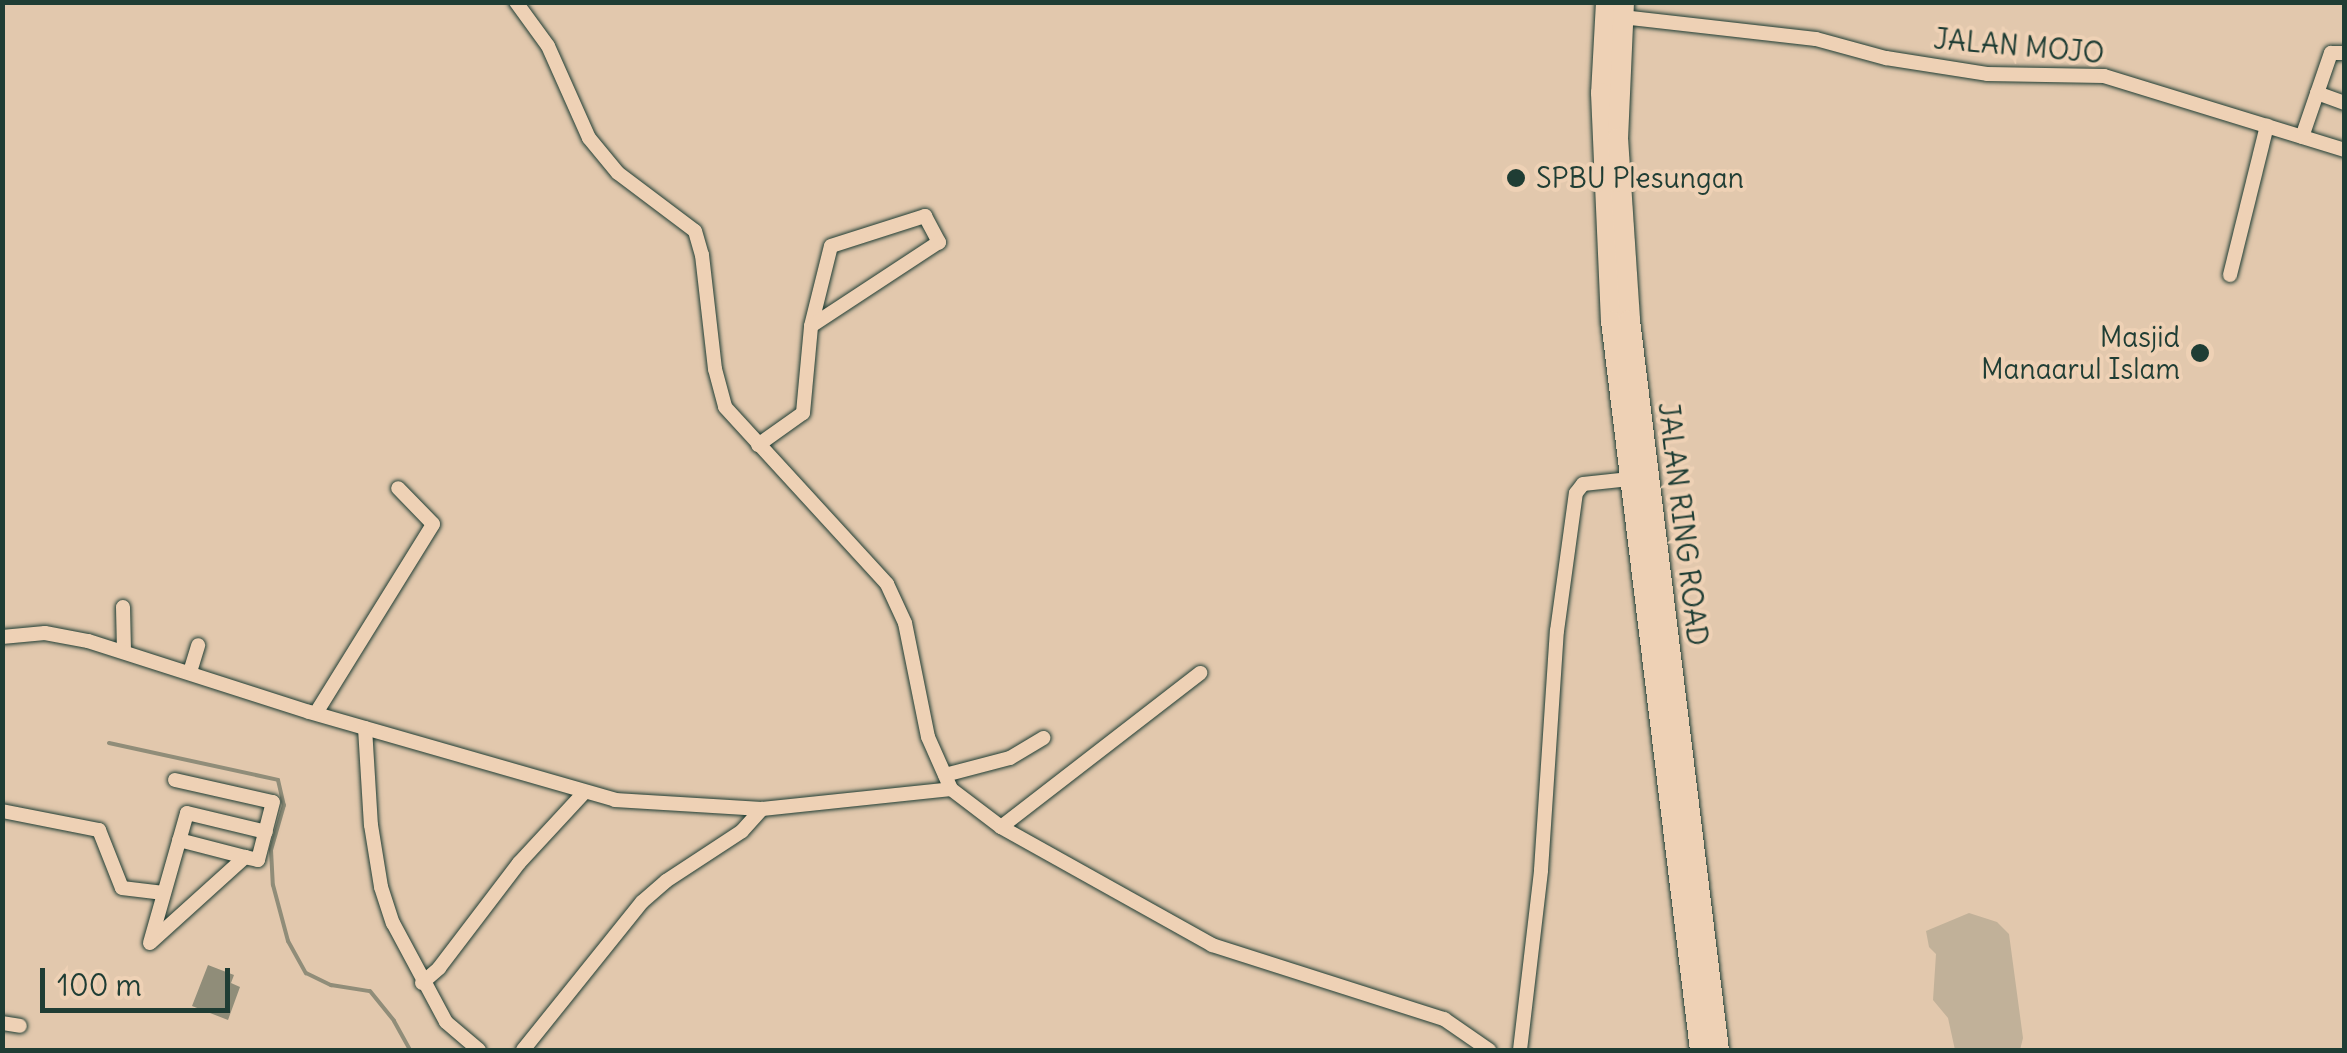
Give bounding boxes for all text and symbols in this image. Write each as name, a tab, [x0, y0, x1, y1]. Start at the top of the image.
street label: JALAN MOJO	[1932, 22, 2106, 70]
place label: SPBU Plesungan	[1536, 161, 1744, 195]
marker: SPBU Plesungan	[1505, 167, 1527, 189]
place label: Masjid Manaarul Islam	[1981, 320, 2180, 386]
marker: Masjid Manaarul Islam	[2189, 342, 2211, 364]
street label: JALAN RING ROAD	[1651, 400, 1715, 648]
scale bar	[45, 948, 235, 1010]
text: 100 m	[57, 966, 142, 1004]

